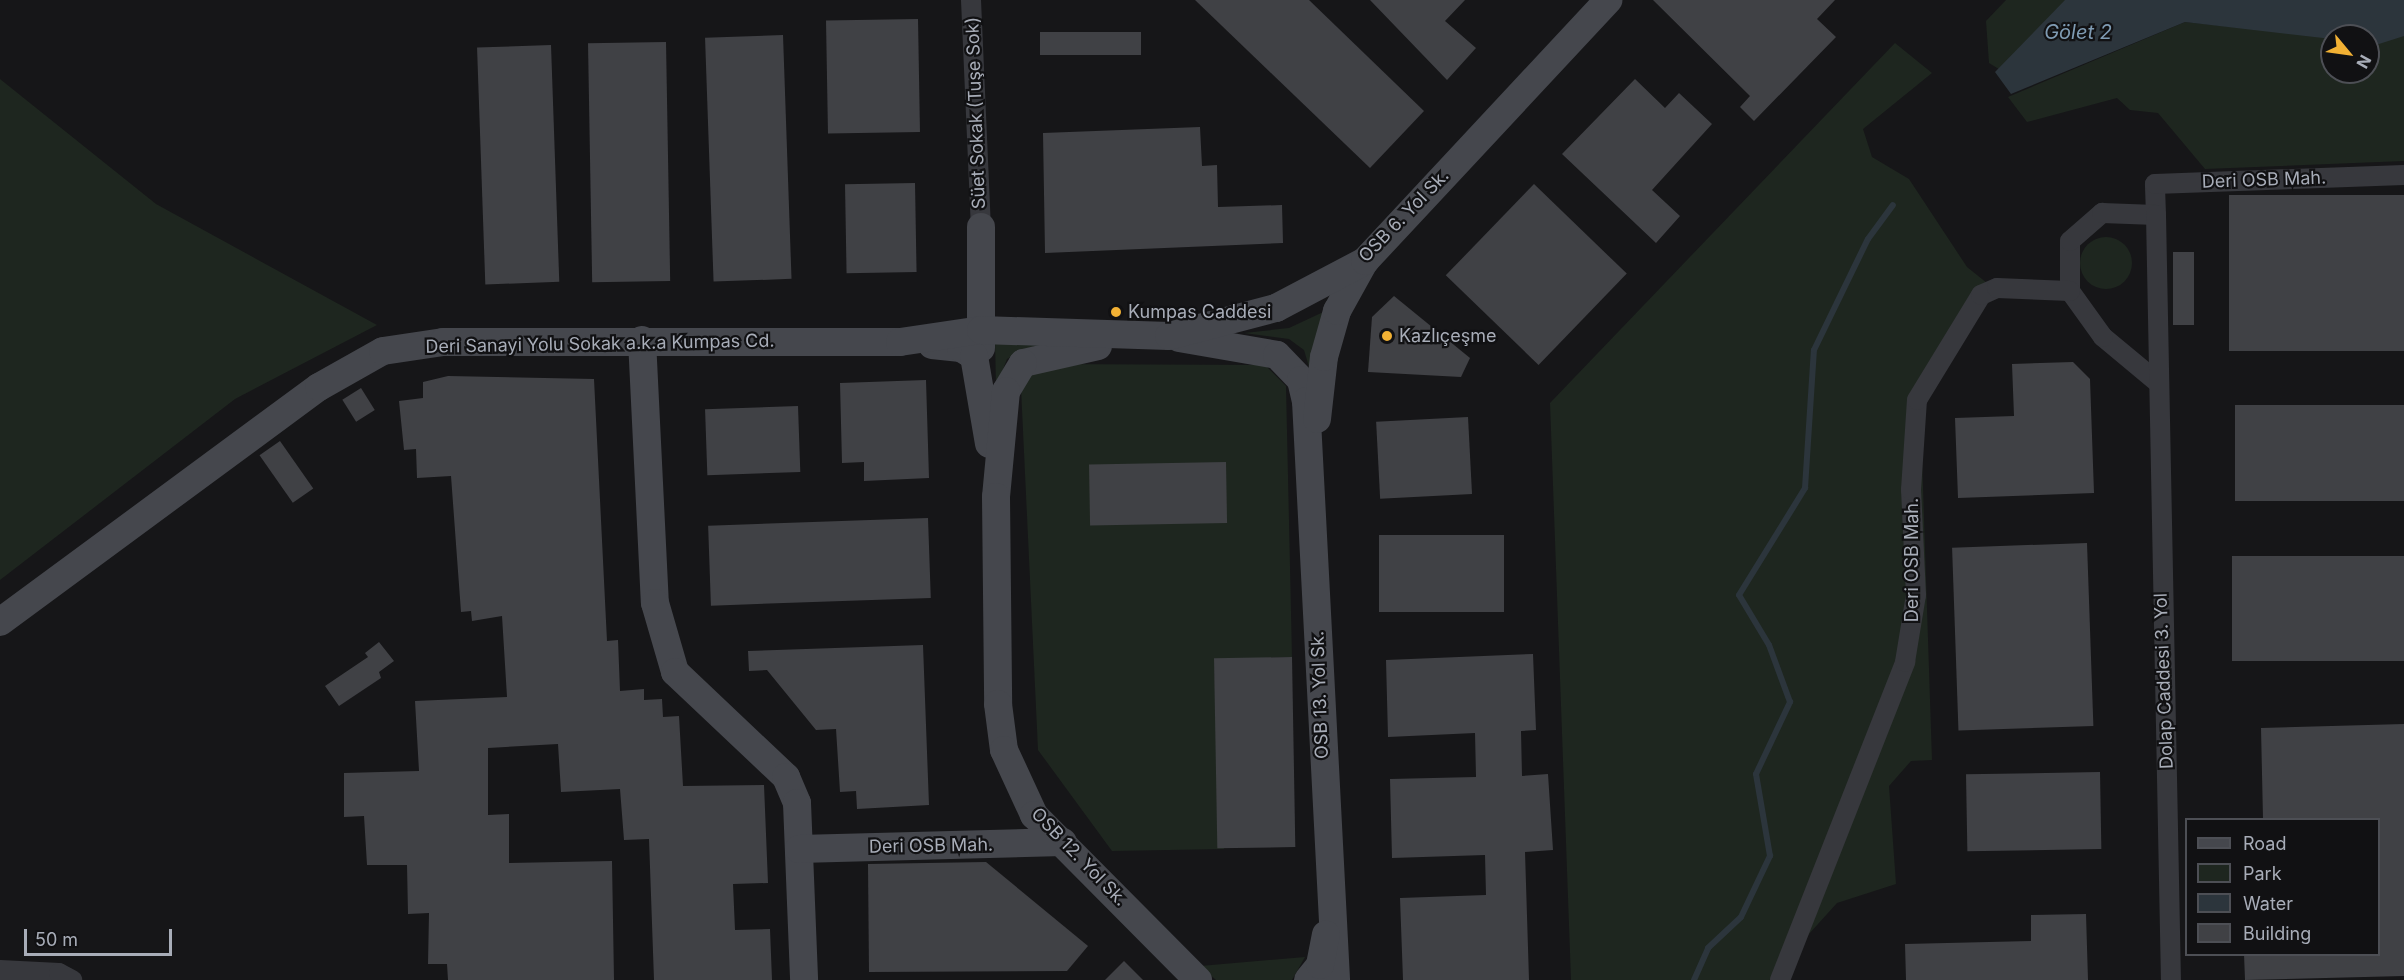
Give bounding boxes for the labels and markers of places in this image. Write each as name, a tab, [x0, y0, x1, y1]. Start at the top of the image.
place label: Kumpas Caddesi	[1128, 301, 1271, 323]
marker: Kumpas Caddesi	[1109, 305, 1123, 319]
place label: Kazlıçeşme	[1399, 325, 1496, 347]
marker: Kazlıçeşme	[1380, 329, 1394, 343]

